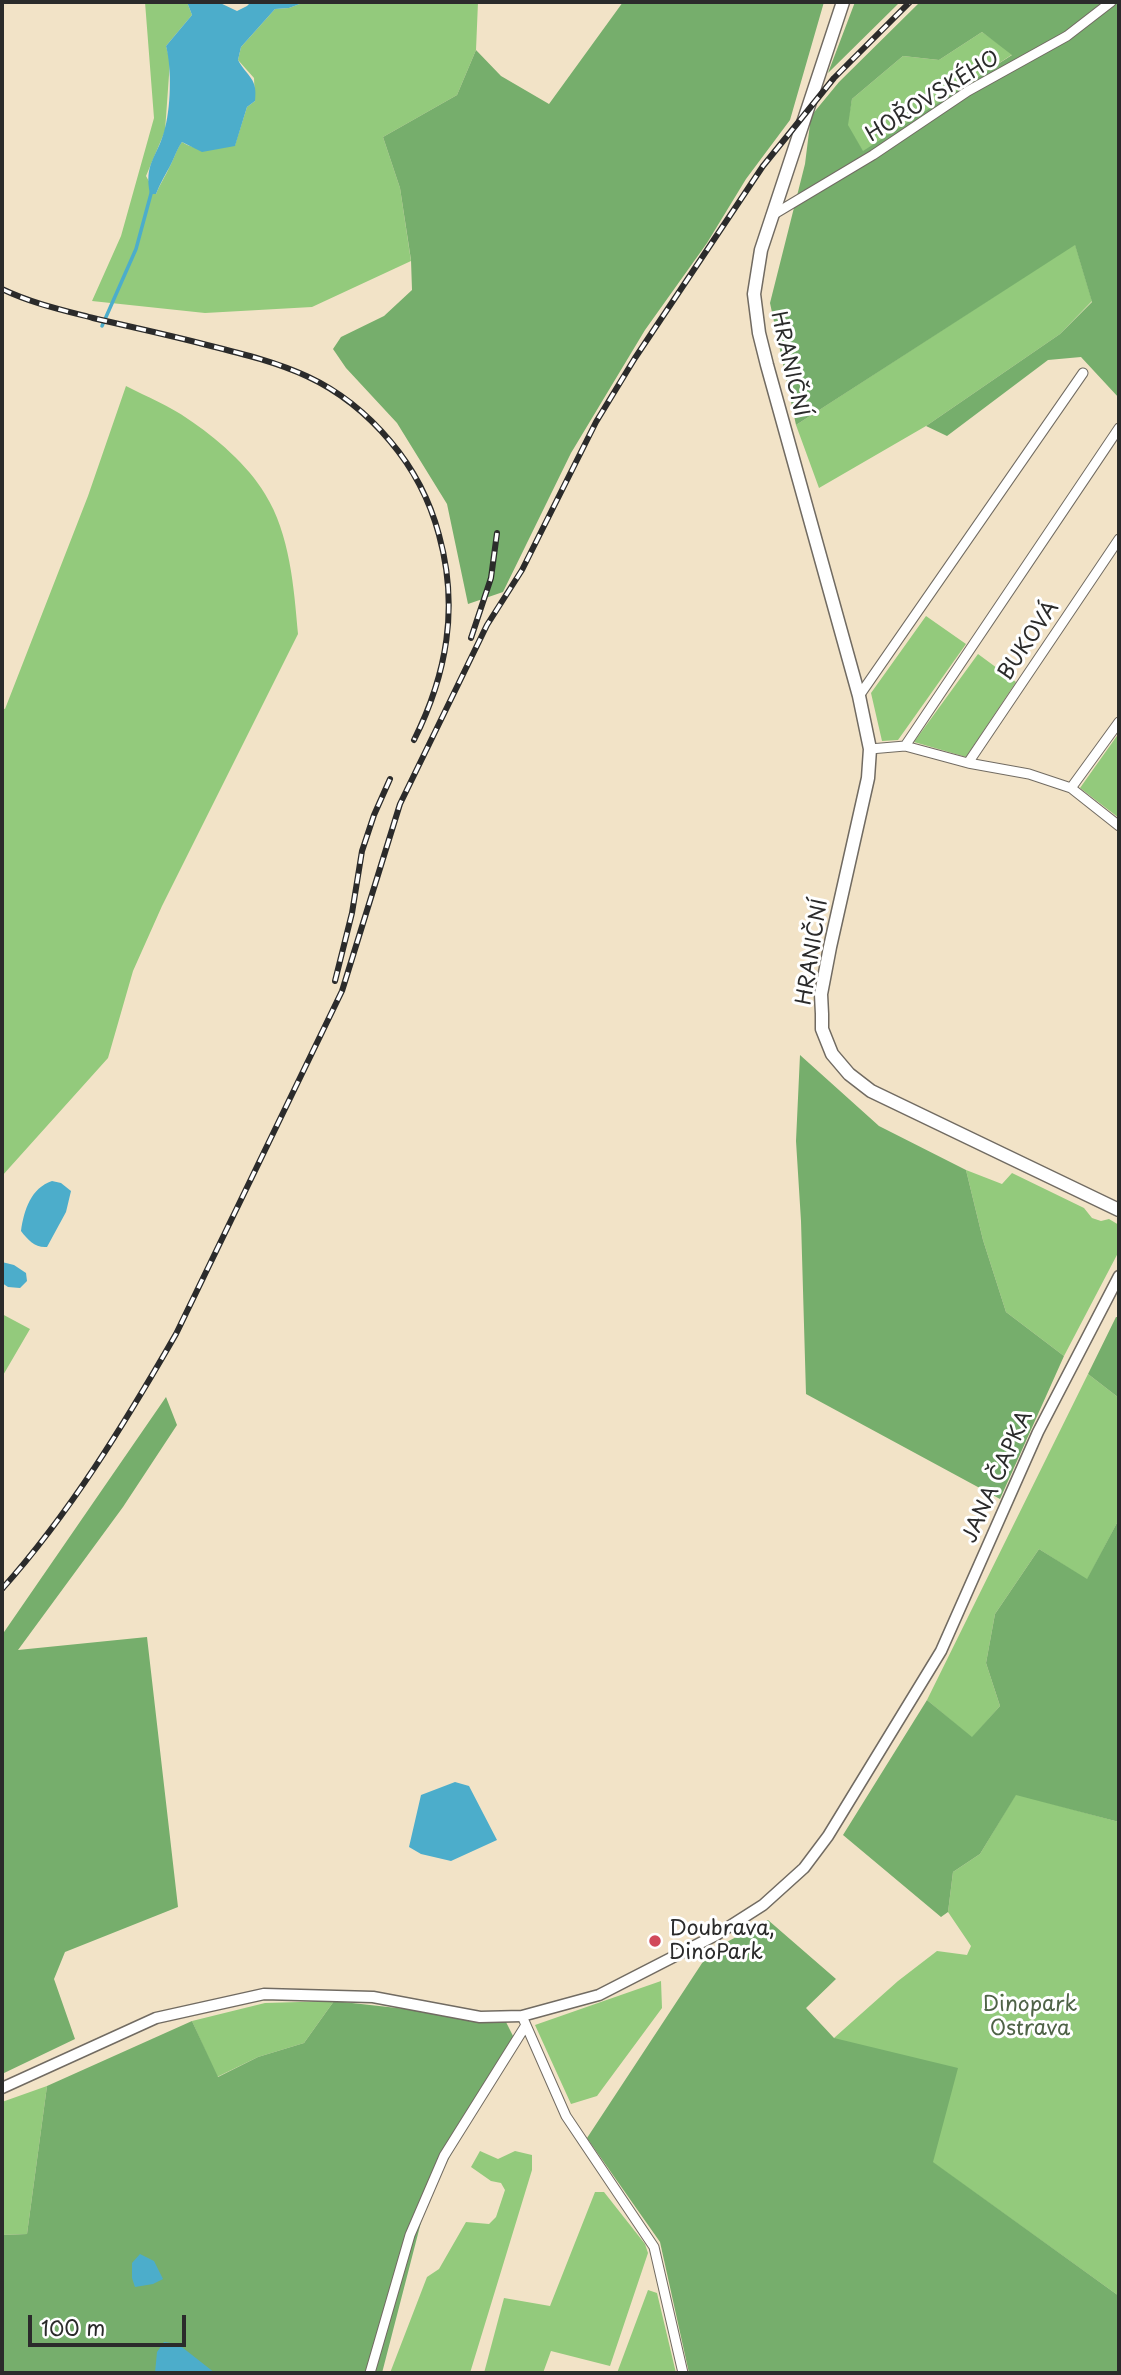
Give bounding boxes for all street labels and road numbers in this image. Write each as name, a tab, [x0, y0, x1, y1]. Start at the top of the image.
street label: HOŘOVSKÉHO	[862, 46, 1004, 148]
street label: HRANIČNÍ	[765, 309, 813, 419]
street label: BUKOVÁ	[993, 597, 1065, 685]
street label: HRANIČNÍ	[792, 897, 834, 1007]
street label: JANA ČAPKA	[958, 1407, 1038, 1547]

